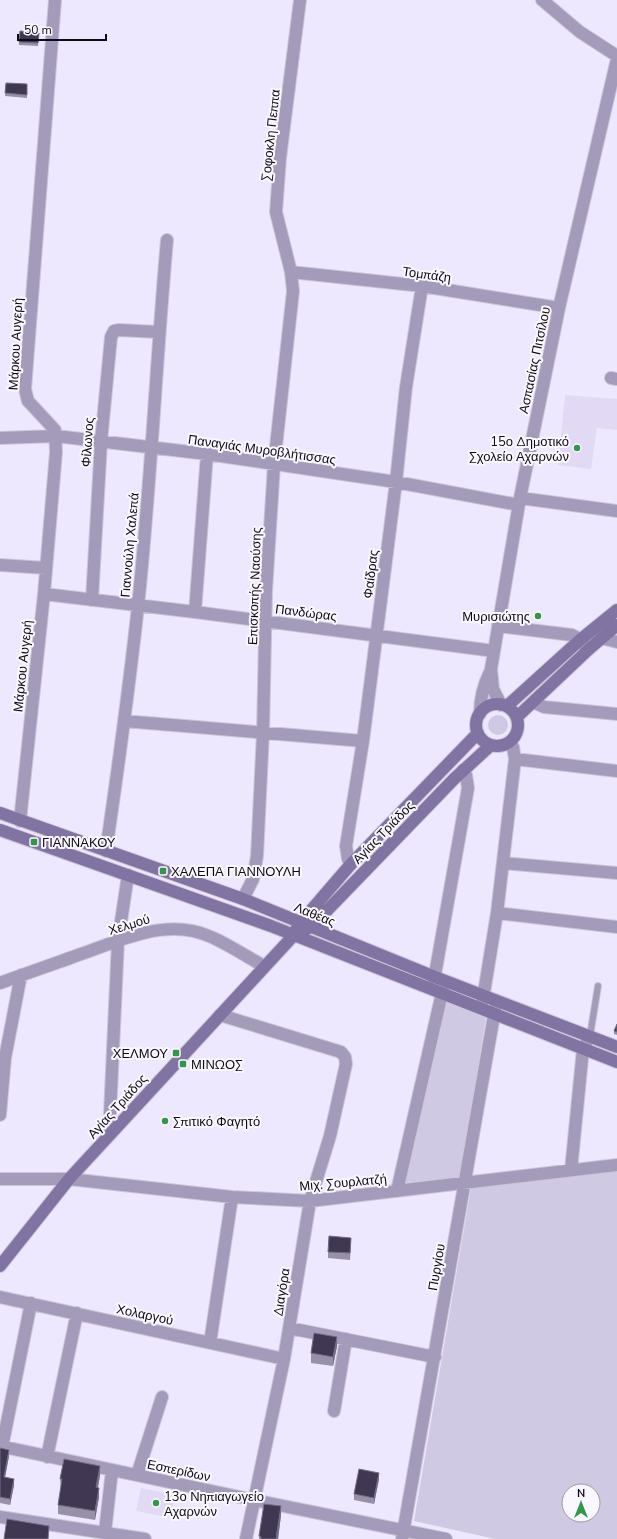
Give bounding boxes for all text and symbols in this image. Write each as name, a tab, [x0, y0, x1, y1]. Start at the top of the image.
scale bar	[18, 16, 106, 42]
text: 50 m	[24, 22, 52, 38]
street label: Σοφοκλη Πεππα	[257, 88, 285, 182]
street label: Τομπάζη	[401, 263, 452, 287]
street label: Μάρκου Αυγερή	[5, 297, 27, 391]
street label: Ασπασίας Πιτσίλου	[515, 305, 555, 415]
street label: Φίλωνος	[77, 417, 99, 467]
street label: Παναγιάς Μυροβλήτισσας	[187, 431, 337, 469]
place label: 15ο Δημοτικό Σχολείο Αχαρνών	[469, 433, 569, 466]
marker: 15ο Δημοτικό Σχολείο Αχαρνών	[572, 443, 582, 453]
street label: Γιαννούλη Χαλεπά	[116, 491, 144, 598]
street label: Επισκοπής Ναούσης	[244, 527, 266, 645]
street label: Φαίδρας	[359, 549, 383, 600]
street label: Πανδώρας	[274, 600, 338, 626]
place label: Μυρισιώτης	[462, 608, 530, 626]
marker: Μυρισιώτης	[533, 611, 543, 621]
street label: Μάρκου Αυγερή	[9, 619, 37, 713]
street label: Αγίας Τριάδος	[349, 797, 418, 868]
place label: ΓΙΑΝΝΑΚΟΥ	[42, 834, 116, 852]
marker: ΓΙΑΝΝΑΚΟΥ	[29, 837, 39, 847]
place label: ΧΑΛΕΠΑ ΓΙΑΝΝΟΥΛΗ	[171, 863, 301, 881]
marker: ΧΑΛΕΠΑ ΓΙΑΝΝΟΥΛΗ	[158, 866, 168, 876]
street label: Λαθέας	[291, 899, 338, 931]
street label: Χελμού	[106, 910, 152, 940]
place label: ΧΕΛΜΟΥ	[113, 1045, 168, 1063]
marker: ΧΕΛΜΟΥ	[171, 1048, 181, 1058]
place label: ΜΙΝΩΟΣ	[191, 1056, 243, 1074]
marker: ΜΙΝΩΟΣ	[178, 1059, 188, 1069]
street label: Αγίας Τριάδος	[84, 1070, 152, 1143]
place label: Σπιτικό Φαγητό	[173, 1113, 260, 1131]
marker: Σπιτικό Φαγητό	[160, 1116, 170, 1126]
street label: Μιχ. Σουρλατζή	[299, 1170, 388, 1196]
street label: Πυργίου	[424, 1242, 450, 1292]
street label: Διαγόρα	[269, 1266, 295, 1318]
street label: Χολαργού	[115, 1300, 175, 1330]
street label: Εσπερίδων	[145, 1455, 212, 1486]
north arrow	[561, 1483, 601, 1523]
text: N	[577, 1486, 585, 1501]
place label: 13ο Νηπιαγωγείο Αχαρνών	[164, 1488, 264, 1521]
marker: 13ο Νηπιαγωγείο Αχαρνών	[151, 1498, 161, 1508]

